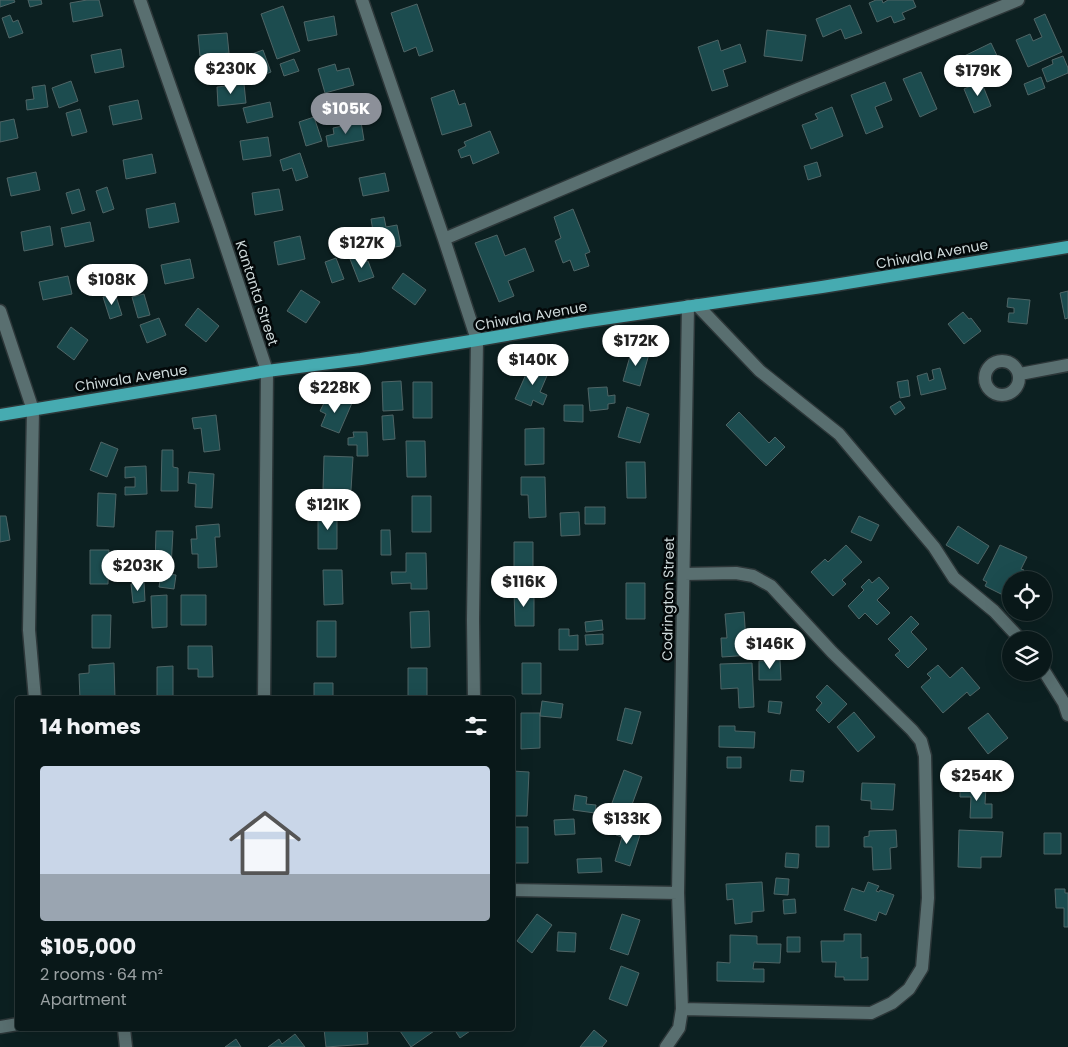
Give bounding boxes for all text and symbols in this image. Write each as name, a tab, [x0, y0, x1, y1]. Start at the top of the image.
pin: $230K	[196, 52, 266, 95]
pin: $179K	[943, 54, 1013, 97]
text: $230K	[206, 57, 256, 80]
text: $179K	[955, 59, 1001, 82]
pin: $105K	[311, 92, 381, 135]
text: $105K	[322, 97, 370, 120]
pin: $127K	[327, 226, 397, 269]
text: $127K	[339, 231, 385, 254]
street label: Chiwala Avenue	[874, 234, 990, 274]
street label: Kantanta Street	[231, 238, 283, 348]
pin: $108K	[77, 264, 147, 306]
text: $108K	[88, 268, 136, 291]
street label: Chiwala Avenue	[473, 296, 589, 336]
pin: $172K	[601, 324, 671, 367]
text: $172K	[613, 329, 659, 352]
pin: $140K	[498, 344, 568, 386]
text: $140K	[509, 348, 557, 371]
street label: Chiwala Avenue	[73, 359, 189, 397]
pin: $228K	[300, 372, 370, 414]
text: $228K	[310, 376, 360, 399]
pin: $121K	[293, 488, 363, 531]
text: $121K	[307, 493, 349, 516]
street label: Codrington Street	[657, 537, 679, 661]
pin: $203K	[103, 550, 173, 592]
text: $203K	[113, 554, 163, 577]
pin: $116K	[489, 566, 559, 608]
text: $116K	[502, 570, 546, 593]
map controls	[1002, 571, 1052, 681]
button: locate	[1002, 571, 1052, 621]
pin: $146K	[735, 628, 805, 670]
button: layers	[1002, 631, 1052, 681]
text: $146K	[746, 632, 794, 655]
text: 14 homes	[40, 712, 141, 741]
icon: filters	[462, 712, 490, 740]
pin: $254K	[942, 760, 1012, 802]
text: $254K	[951, 764, 1003, 787]
icon: home	[220, 798, 310, 888]
pin: $133K	[592, 802, 662, 845]
text: $133K	[603, 807, 651, 830]
text: $105,000	[40, 932, 136, 961]
text: 2 rooms · 64 m²	[40, 963, 163, 986]
text: Apartment	[40, 988, 127, 1011]

